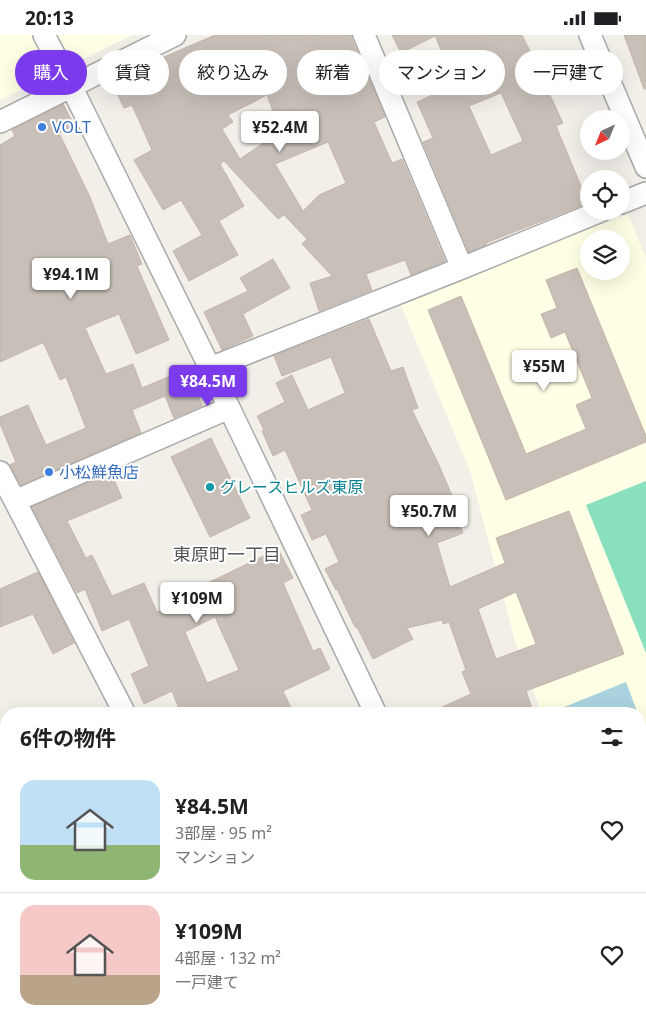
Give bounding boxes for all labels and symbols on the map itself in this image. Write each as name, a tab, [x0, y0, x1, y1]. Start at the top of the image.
north arrow	[580, 110, 630, 160]
pin: ¥52.4M	[239, 111, 321, 153]
place label: VOLT	[52, 116, 91, 138]
marker: VOLT	[36, 121, 48, 133]
pin: ¥94.1M	[30, 257, 112, 300]
pin: ¥55M	[514, 349, 574, 392]
pin: ¥84.5M	[167, 365, 249, 407]
place label: 小松鮮魚店	[59, 461, 139, 483]
marker: 小松鮮魚店	[43, 466, 55, 478]
place label: グレースヒルズ東原	[220, 476, 363, 498]
marker: グレースヒルズ東原	[204, 481, 216, 493]
pin: ¥50.7M	[388, 495, 470, 537]
district label: 東原町一丁目	[173, 542, 281, 566]
pin: ¥109M	[162, 581, 232, 624]

